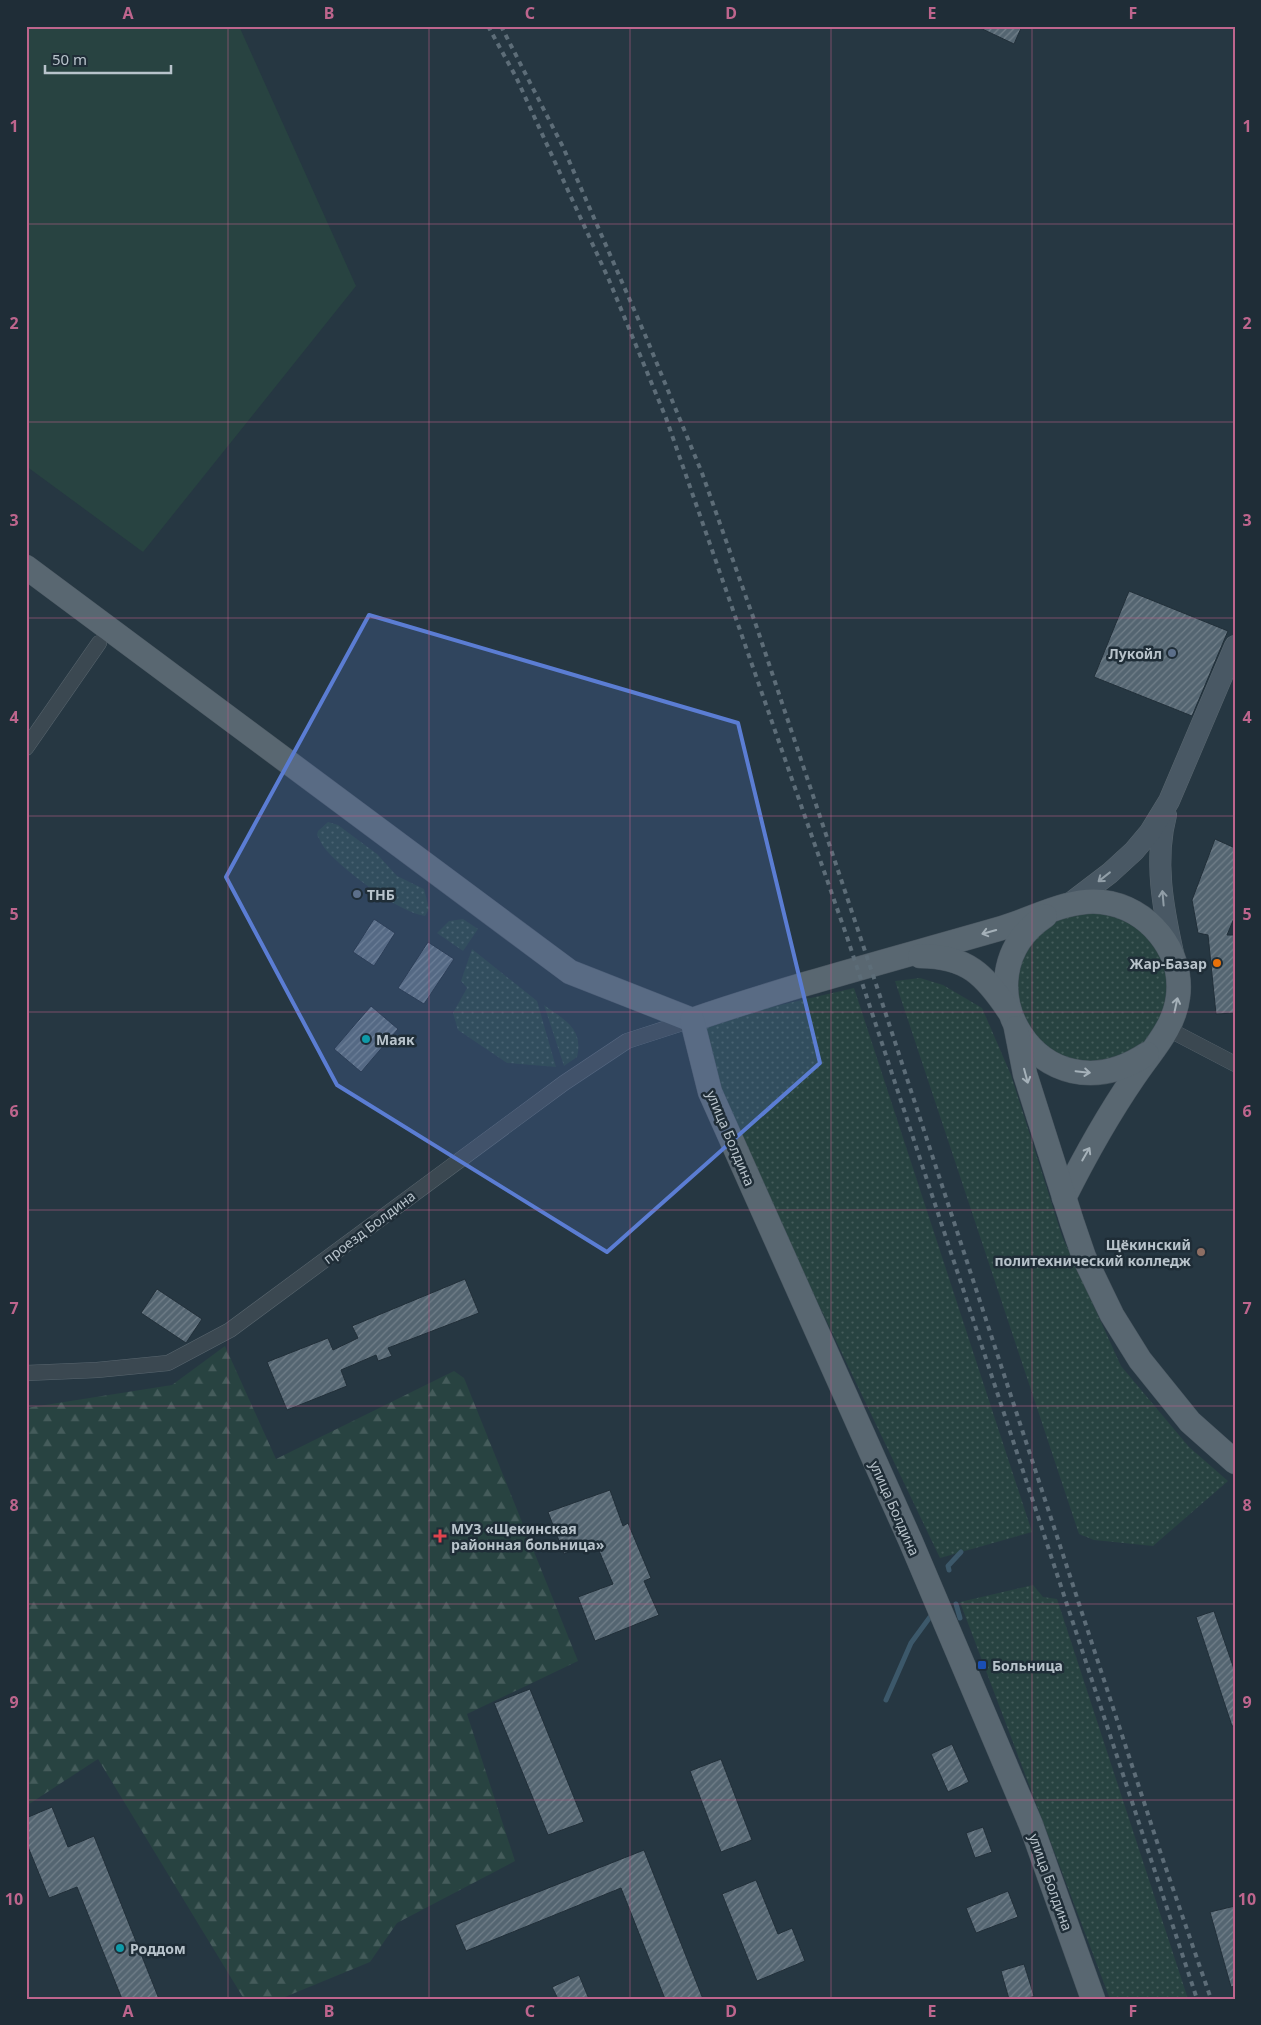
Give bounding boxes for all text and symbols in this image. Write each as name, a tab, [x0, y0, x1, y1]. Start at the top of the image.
text: A	[122, 2, 134, 24]
text: B	[324, 2, 334, 24]
text: C	[525, 2, 535, 24]
text: D	[725, 2, 737, 24]
text: E	[928, 2, 937, 24]
text: F	[1129, 2, 1137, 24]
scale bar	[45, 42, 171, 74]
text: 50 m	[52, 49, 87, 69]
text: 1	[9, 115, 19, 137]
text: 1	[1242, 115, 1252, 137]
text: 2	[9, 312, 19, 334]
text: 2	[1242, 312, 1252, 334]
text: 3	[9, 509, 19, 531]
text: 3	[1242, 509, 1252, 531]
place label: Лукойл	[1109, 644, 1162, 663]
marker: Лукойл	[1166, 647, 1178, 659]
text: 4	[9, 706, 19, 728]
text: 4	[1242, 706, 1252, 728]
one-way arrow	[1097, 872, 1111, 882]
place label: ТНБ	[367, 885, 395, 904]
marker: ТНБ	[351, 888, 363, 900]
one-way arrow	[1158, 890, 1168, 906]
text: 5	[9, 903, 19, 925]
text: 5	[1242, 903, 1252, 925]
one-way arrow	[982, 927, 998, 937]
place label: Жар-Базар	[1130, 954, 1207, 973]
marker: Жар-Базар	[1211, 957, 1223, 969]
one-way arrow	[1172, 997, 1182, 1013]
place label: Маяк	[376, 1030, 415, 1049]
marker: Маяк	[360, 1033, 372, 1045]
one-way arrow	[1022, 1067, 1032, 1083]
one-way arrow	[1075, 1068, 1091, 1077]
street label: улица Болдина	[702, 1087, 760, 1189]
text: 6	[9, 1100, 19, 1122]
text: 6	[1242, 1100, 1252, 1122]
one-way arrow	[1081, 1147, 1091, 1162]
street label: проезд Болдина	[319, 1186, 419, 1268]
place label: Щёкинский политехнический колледж	[994, 1235, 1192, 1270]
marker: Щёкинский политехнический колледж	[1195, 1246, 1207, 1258]
text: 7	[9, 1297, 19, 1319]
text: 7	[1242, 1297, 1252, 1319]
street label: улица Болдина	[866, 1458, 924, 1558]
text: 8	[9, 1494, 19, 1516]
text: 8	[1242, 1494, 1252, 1516]
place label: МУЗ «Щекинская районная больница»	[451, 1519, 605, 1554]
marker: МУЗ «Щекинская районная больница»	[433, 1529, 447, 1543]
place label: Больница	[992, 1656, 1063, 1675]
marker: Больница	[976, 1659, 988, 1671]
text: 9	[9, 1691, 19, 1713]
text: 9	[1242, 1691, 1252, 1713]
street label: улица Болдина	[1025, 1831, 1077, 1933]
text: 10	[5, 1888, 23, 1910]
text: 10	[1238, 1888, 1256, 1910]
place label: Роддом	[130, 1939, 186, 1958]
marker: Роддом	[114, 1942, 126, 1954]
text: A	[122, 2000, 134, 2022]
text: B	[324, 2000, 334, 2022]
text: C	[525, 2000, 535, 2022]
text: D	[725, 2000, 737, 2022]
text: E	[928, 2000, 937, 2022]
text: F	[1129, 2000, 1137, 2022]

